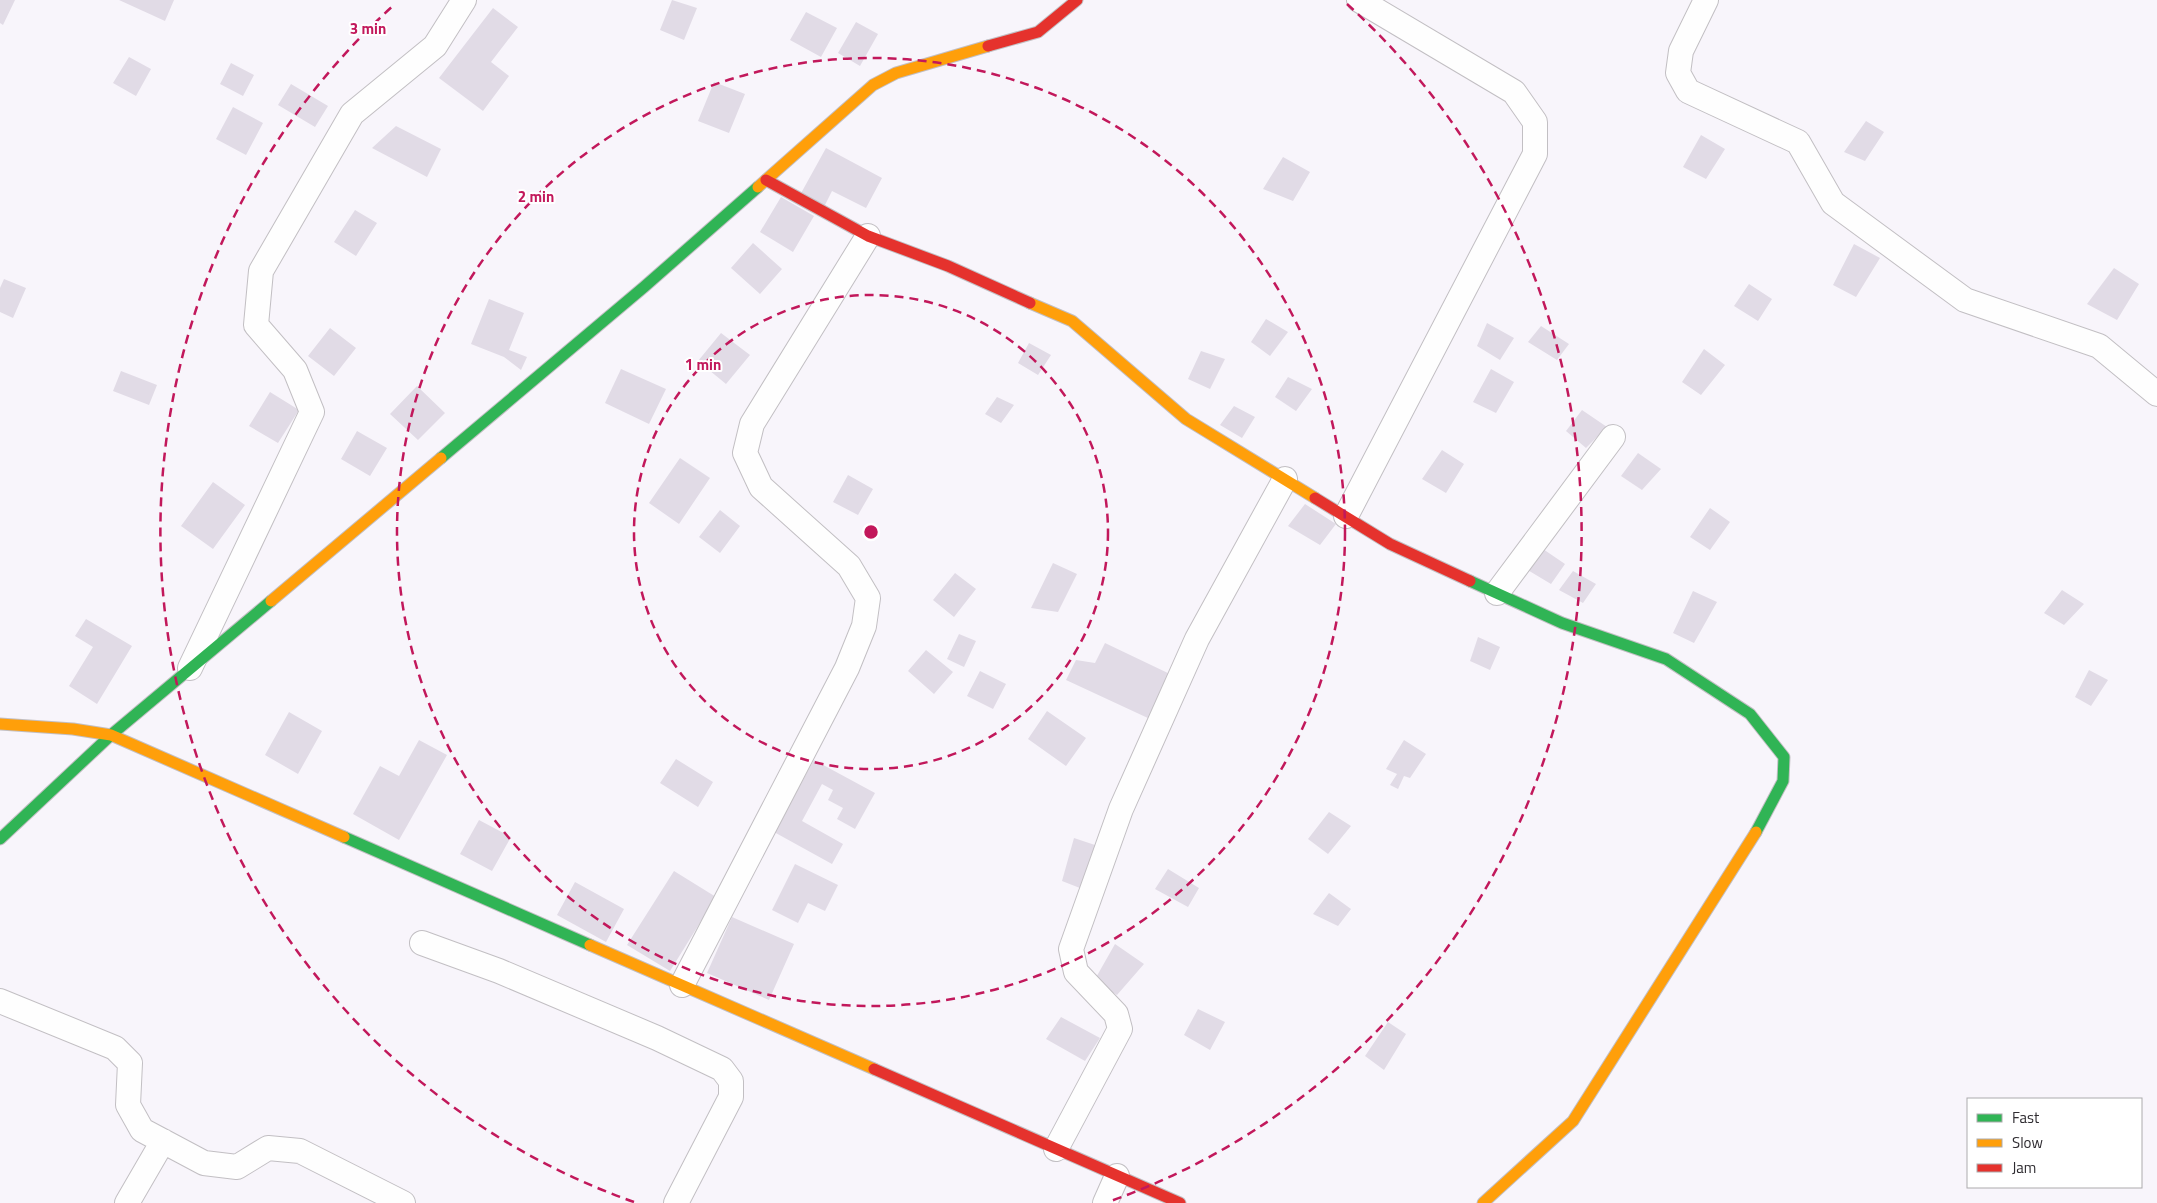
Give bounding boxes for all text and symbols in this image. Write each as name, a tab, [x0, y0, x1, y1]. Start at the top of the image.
text: 3 min	[350, 17, 386, 40]
text: 2 min	[518, 185, 554, 208]
text: 1 min	[685, 353, 721, 376]
centre of rings	[862, 523, 880, 541]
legend	[1967, 1098, 2142, 1188]
text: Fast	[2012, 1106, 2040, 1129]
text: Slow	[2012, 1131, 2043, 1154]
text: Jam	[2012, 1156, 2036, 1179]

